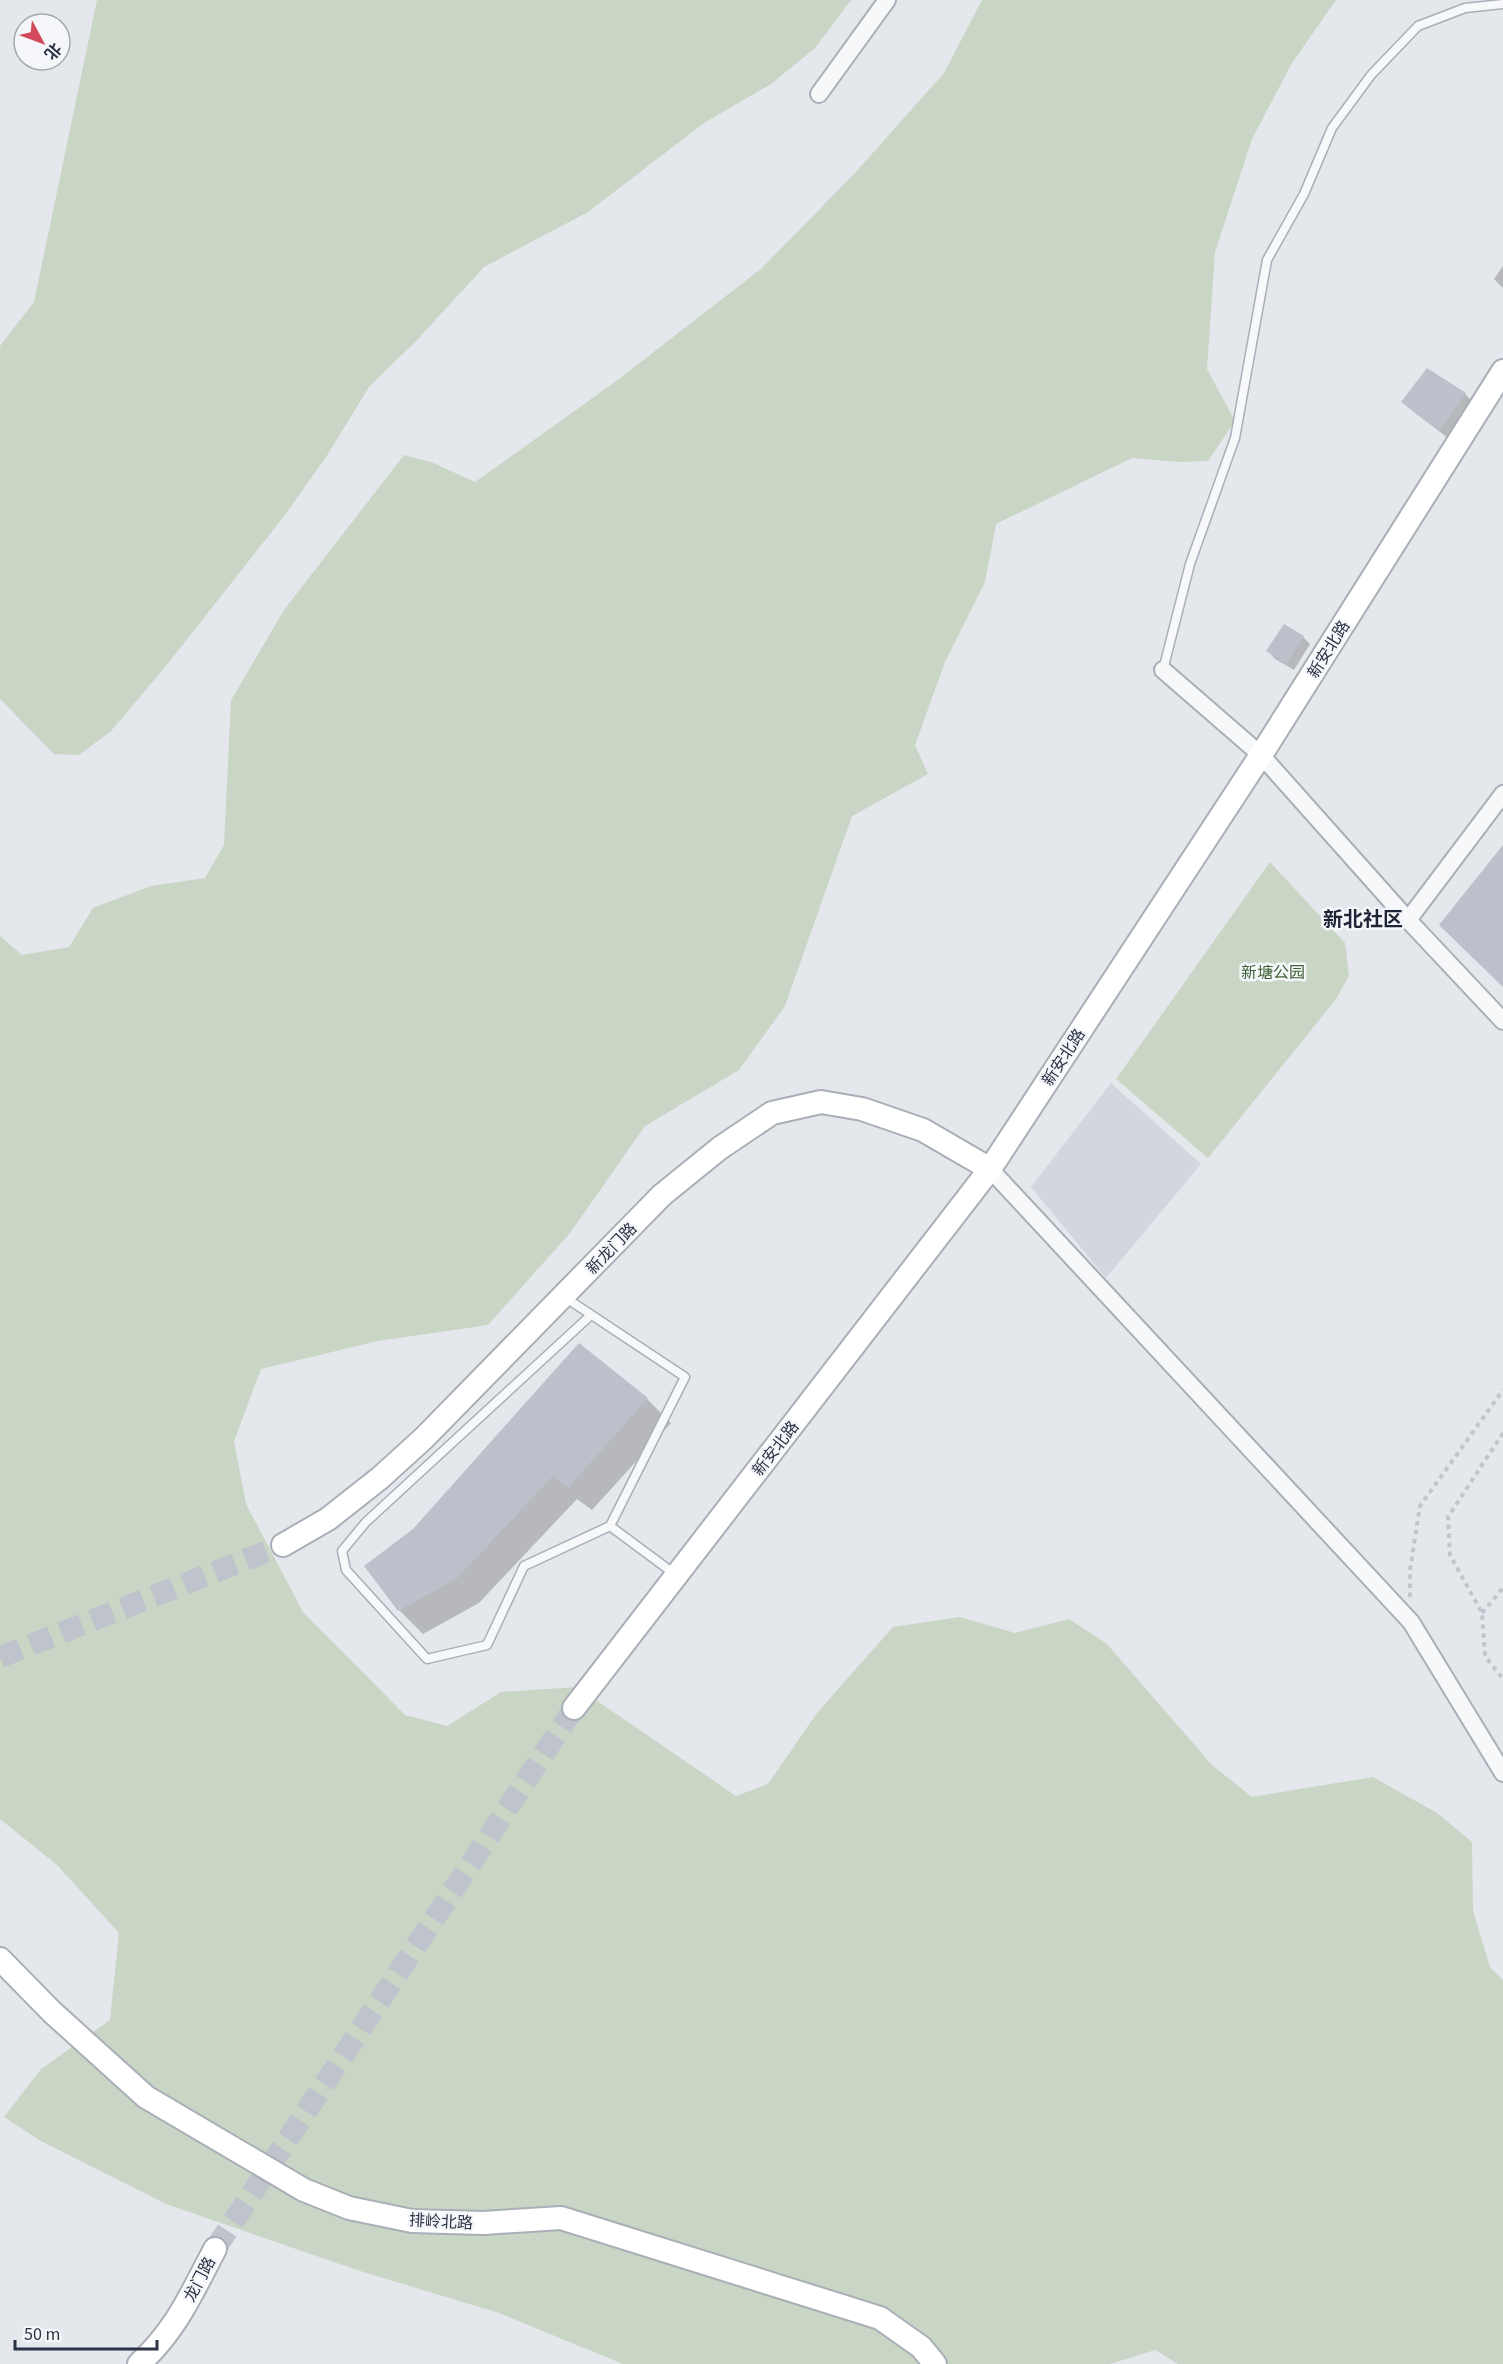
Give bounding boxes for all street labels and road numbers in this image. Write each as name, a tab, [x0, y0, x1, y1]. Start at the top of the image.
street label: 新安北路	[1303, 617, 1355, 683]
street label: 新安北路	[1037, 1025, 1090, 1090]
street label: 新龙门路	[582, 1218, 642, 1279]
street label: 新安北路	[747, 1417, 804, 1481]
street label: 排岭北路	[408, 2209, 473, 2235]
street label: 龙门路	[179, 2253, 221, 2306]

